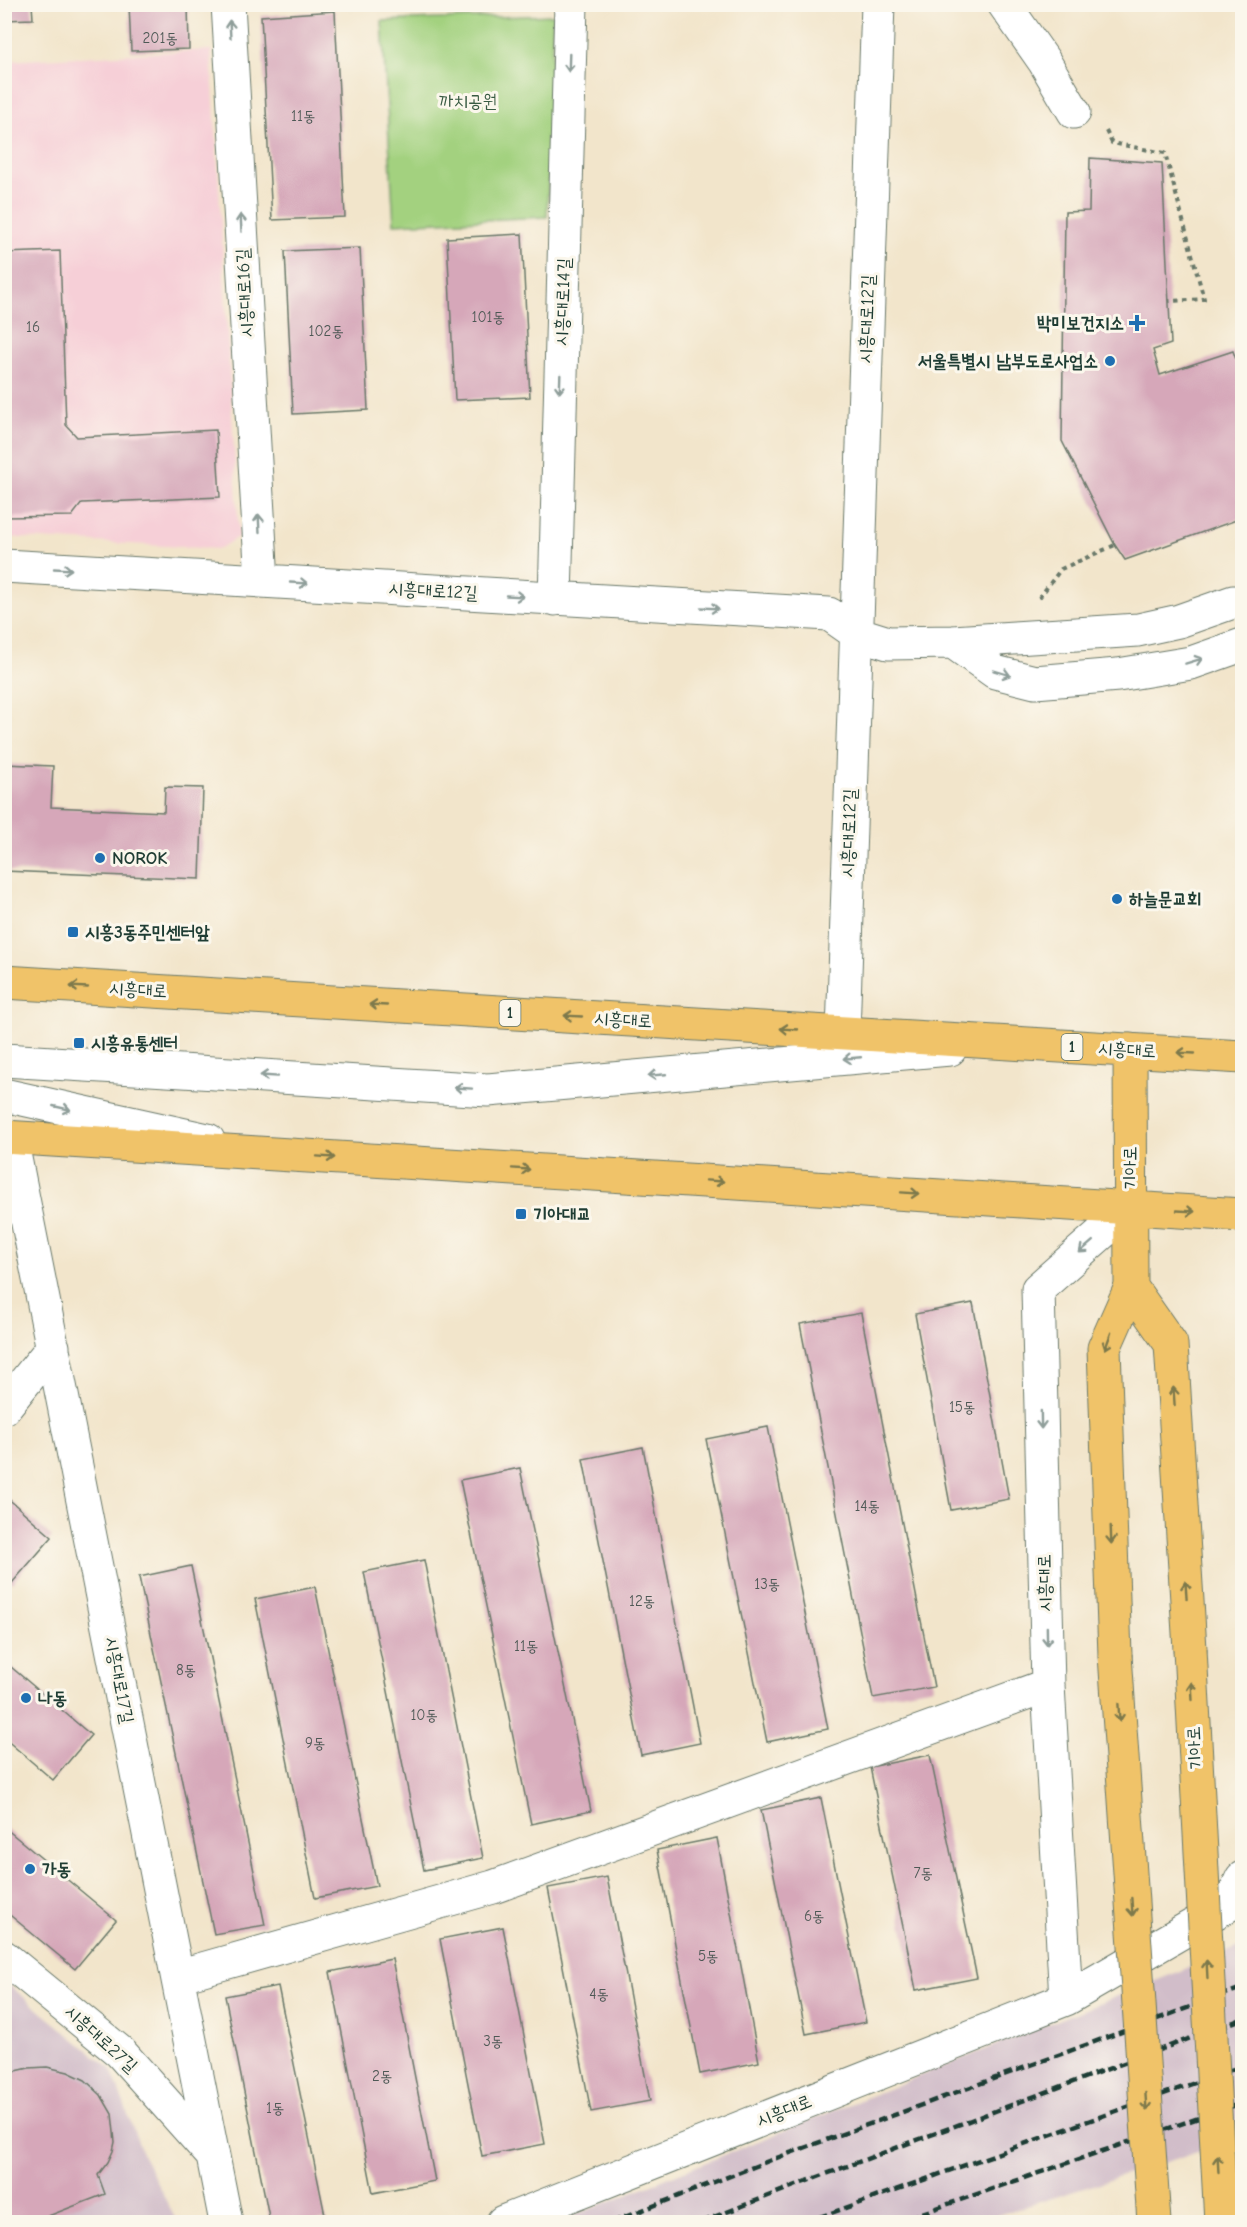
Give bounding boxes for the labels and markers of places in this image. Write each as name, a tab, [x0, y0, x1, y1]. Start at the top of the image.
place label: 박미보건지소	[1037, 313, 1124, 334]
marker: 박미보건지소	[1128, 314, 1146, 332]
place label: 서울특별시 남부도로사업소	[918, 351, 1098, 372]
marker: 서울특별시 남부도로사업소	[1103, 354, 1117, 368]
place label: NOROK	[112, 848, 167, 869]
marker: NOROK	[93, 851, 107, 865]
place label: 하늘문교회	[1129, 889, 1201, 910]
marker: 하늘문교회	[1110, 892, 1124, 906]
place label: 시흥3동주민센터앞	[85, 922, 210, 943]
marker: 시흥3동주민센터앞	[66, 925, 80, 939]
place label: 시흥유통센터	[91, 1033, 178, 1054]
marker: 시흥유통센터	[72, 1036, 86, 1050]
place label: 기아대교	[533, 1204, 591, 1225]
marker: 기아대교	[514, 1207, 528, 1221]
place label: 나동	[38, 1688, 67, 1709]
marker: 나동	[19, 1691, 33, 1705]
place label: 가동	[42, 1859, 71, 1880]
marker: 가동	[23, 1862, 37, 1876]

